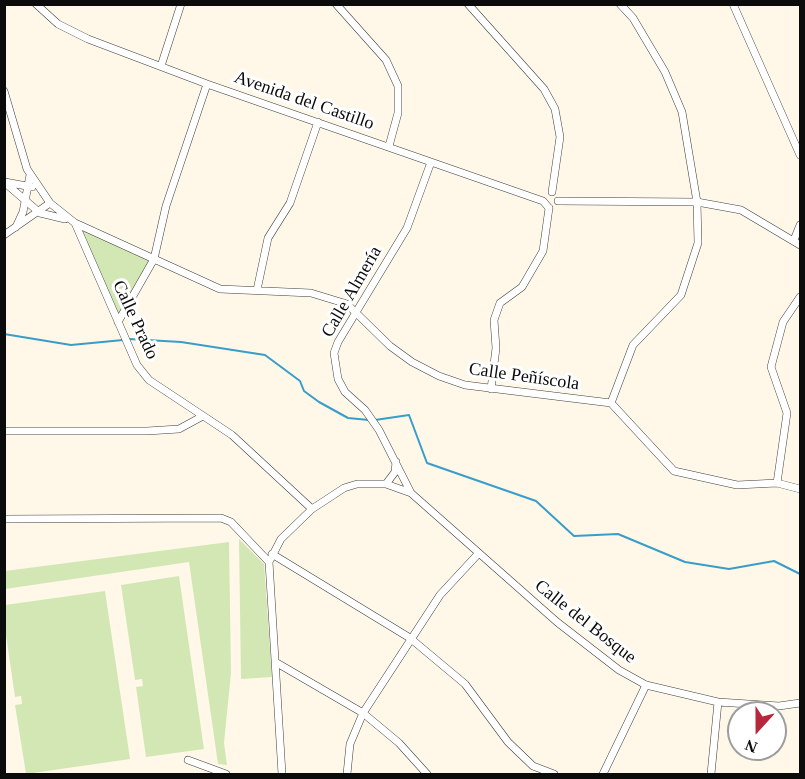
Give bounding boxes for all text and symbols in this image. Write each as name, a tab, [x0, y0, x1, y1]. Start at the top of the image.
street label: Avenida del Castillo	[231, 67, 377, 135]
street label: Calle Almería	[317, 243, 387, 341]
street label: Calle Prado	[107, 277, 163, 363]
street label: Calle Peñíscola	[467, 359, 581, 395]
street label: Calle del Bosque	[530, 576, 640, 668]
north arrow	[727, 701, 787, 761]
text: N	[743, 736, 760, 756]

